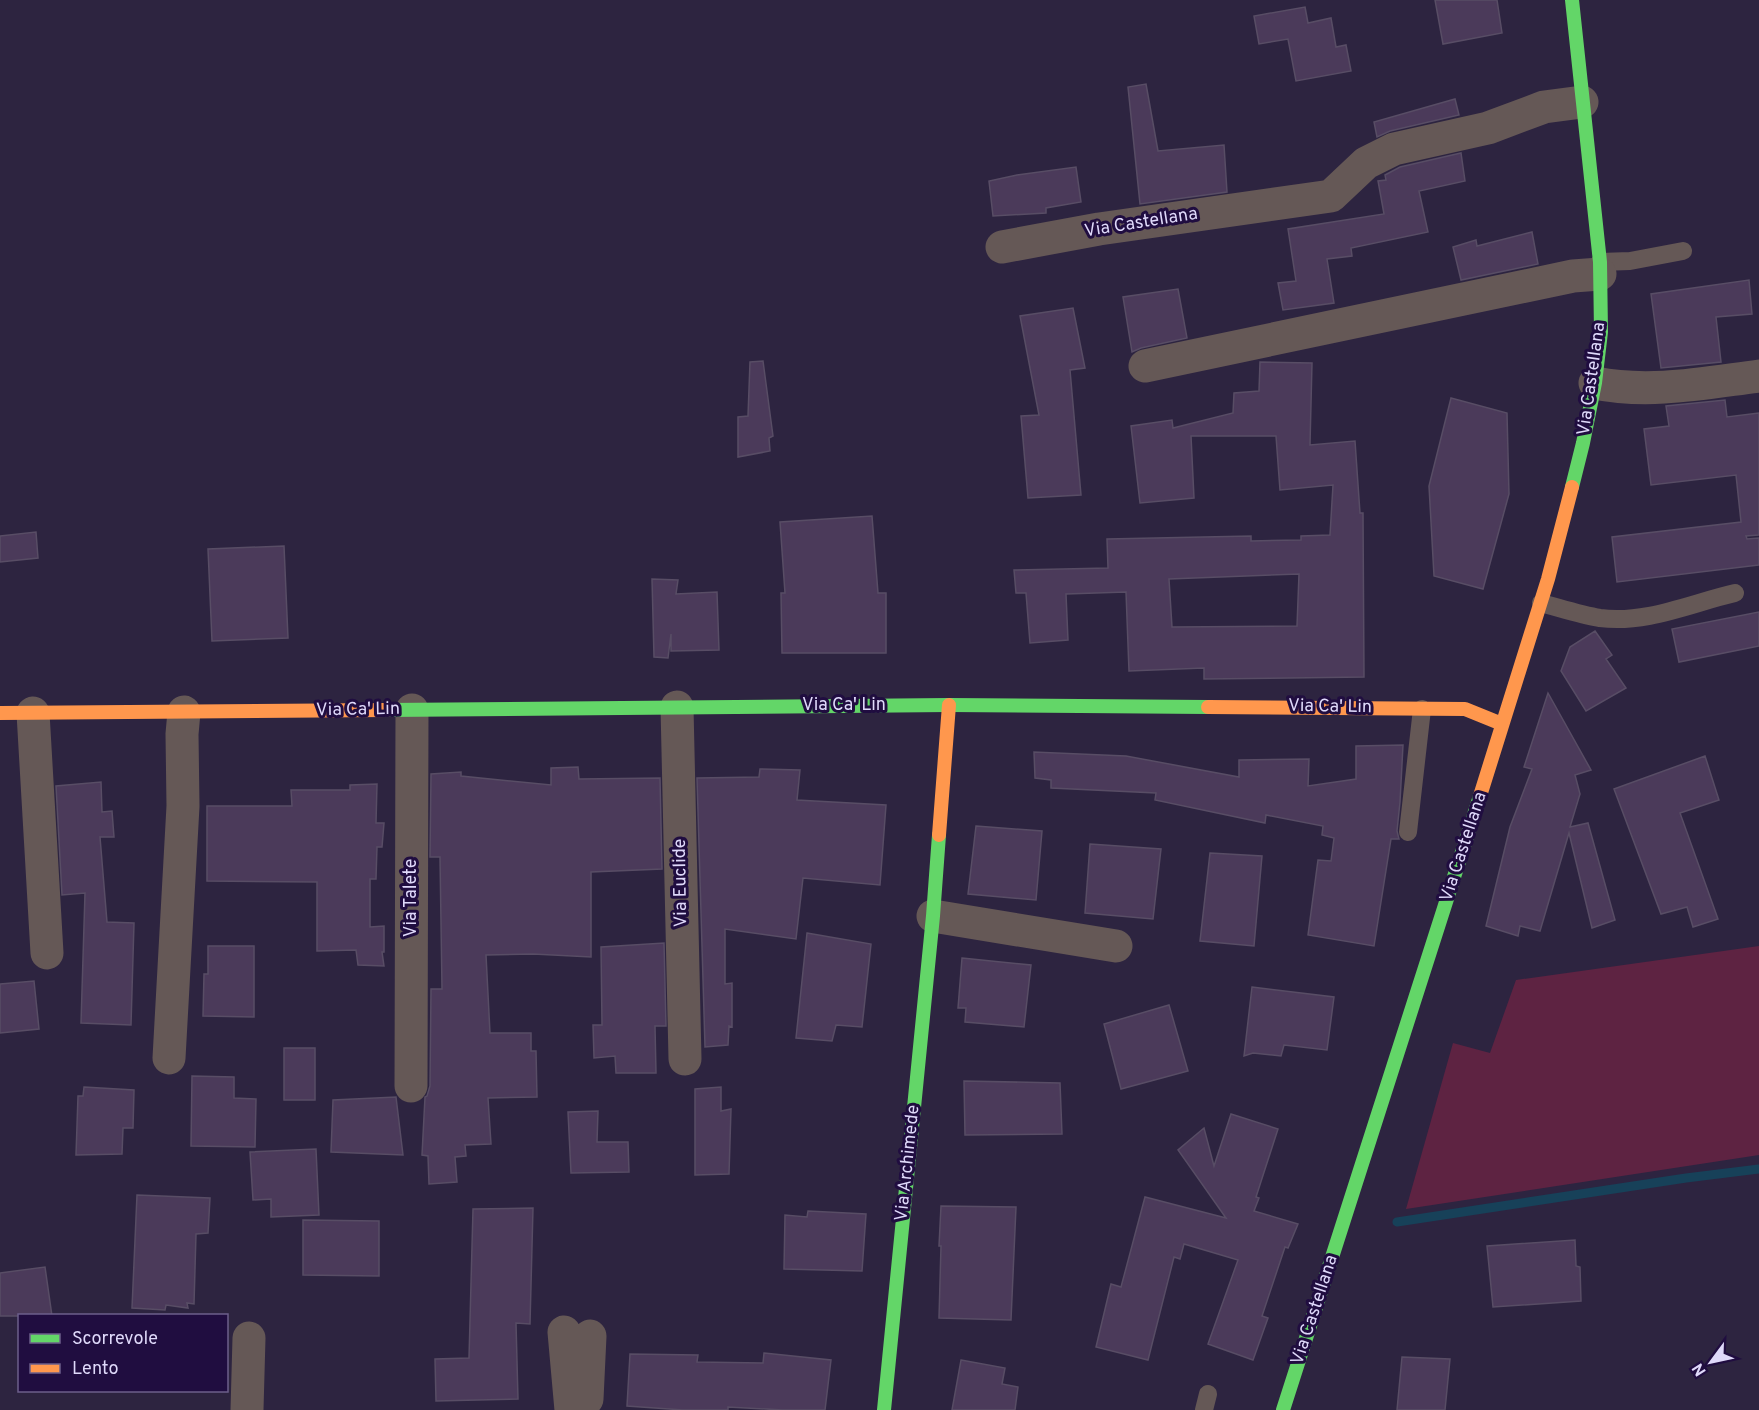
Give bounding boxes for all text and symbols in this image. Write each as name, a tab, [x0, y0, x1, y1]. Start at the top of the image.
street label: Via Castellana	[1083, 203, 1199, 243]
street label: Via Castellana	[1573, 321, 1611, 437]
street label: Via Ca' Lin	[802, 694, 886, 717]
street label: Via Ca' Lin	[1288, 695, 1372, 719]
street label: Via Ca' Lin	[316, 698, 400, 722]
street label: Via Castellana	[1435, 789, 1493, 905]
street label: Via Euclide	[669, 838, 693, 928]
street label: Via Talete	[400, 859, 423, 937]
street label: Via Archimede	[890, 1104, 926, 1222]
street label: Via Castellana	[1286, 1252, 1344, 1368]
legend	[18, 1314, 228, 1392]
text: Scorrevole	[72, 1328, 158, 1351]
north arrow	[1681, 1332, 1741, 1392]
text: Lento	[72, 1358, 118, 1381]
text: N	[1689, 1359, 1712, 1379]

